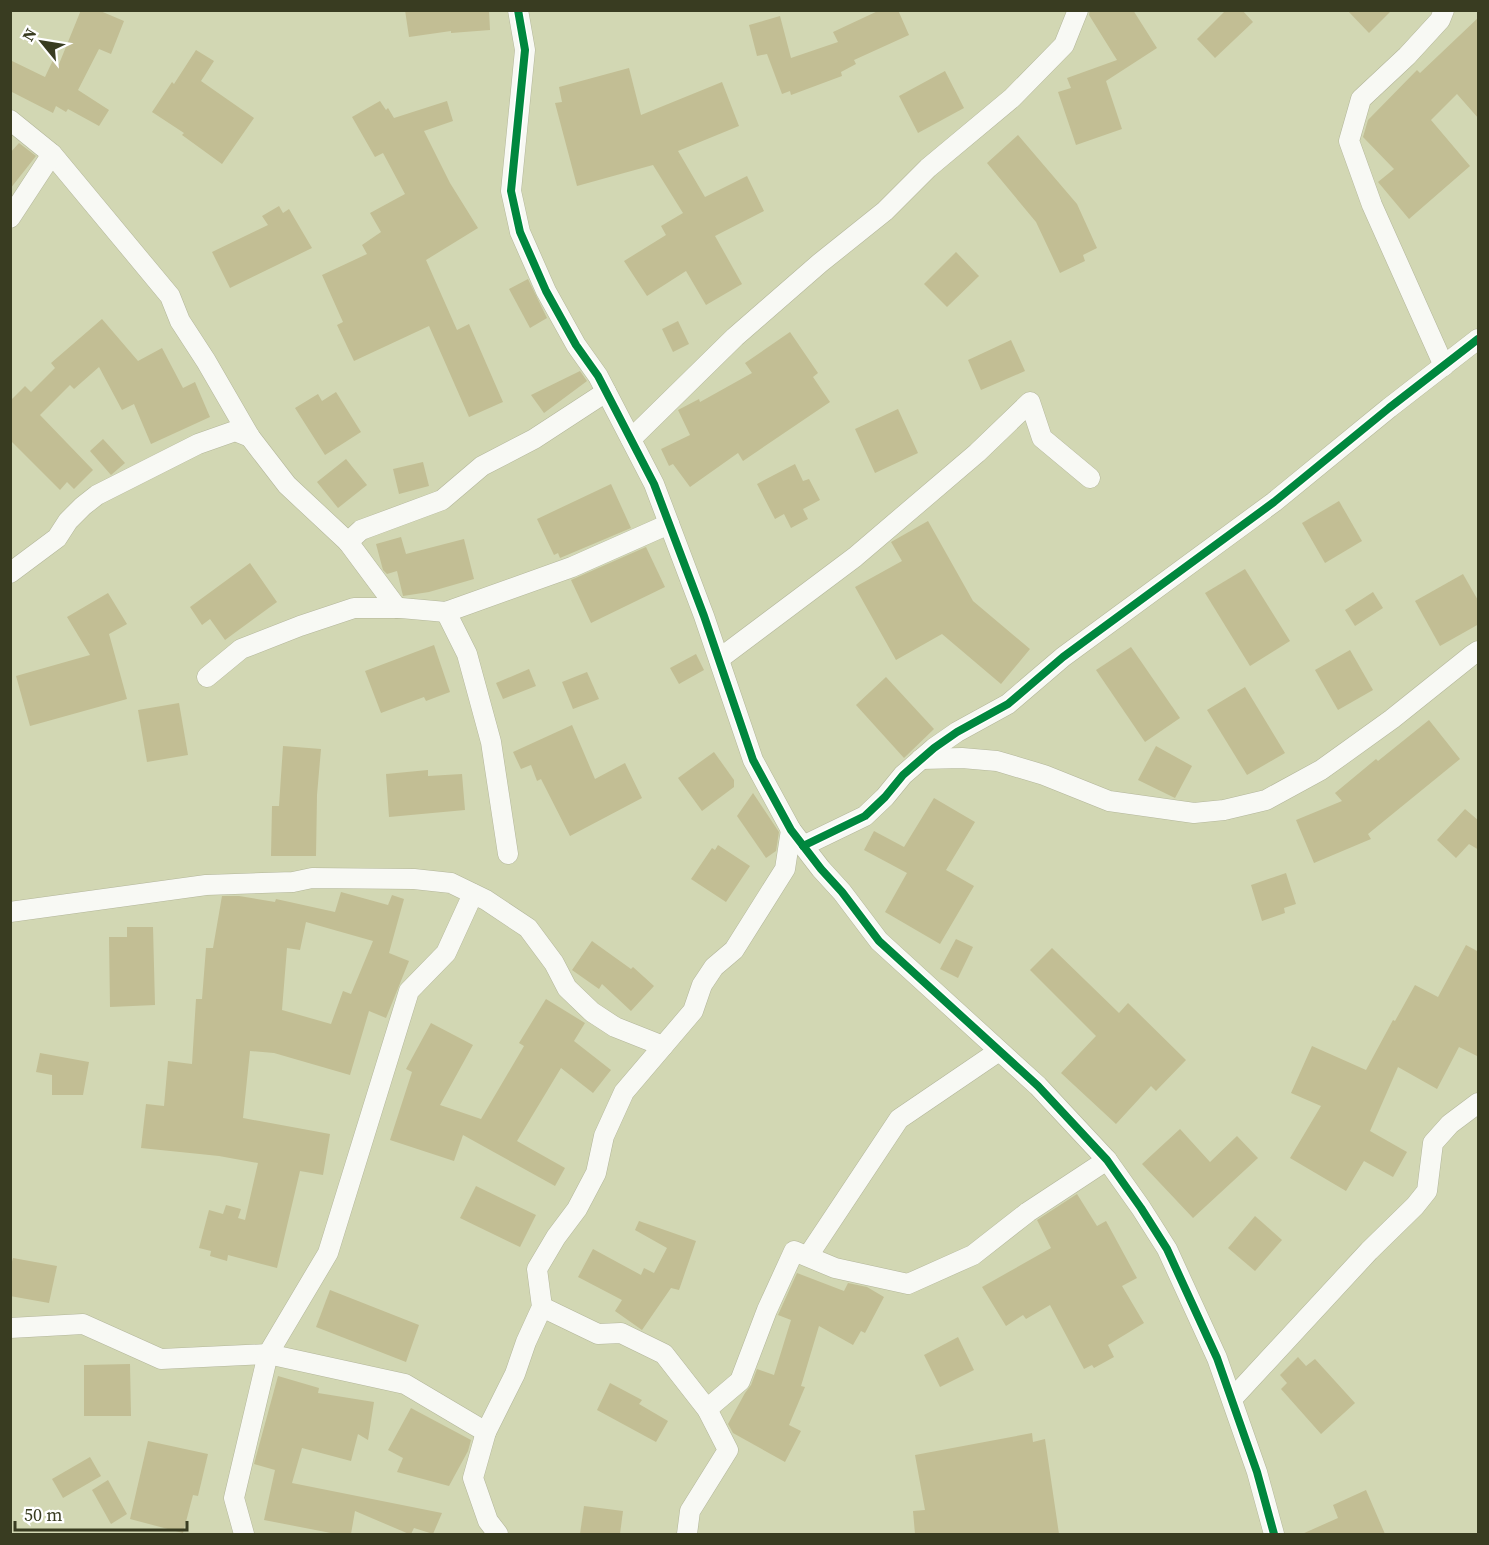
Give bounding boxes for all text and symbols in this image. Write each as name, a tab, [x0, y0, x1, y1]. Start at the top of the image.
north arrow	[12, 12, 72, 72]
text: N	[17, 24, 42, 45]
scale bar	[15, 1494, 188, 1532]
text: 50 m	[24, 1502, 62, 1527]

